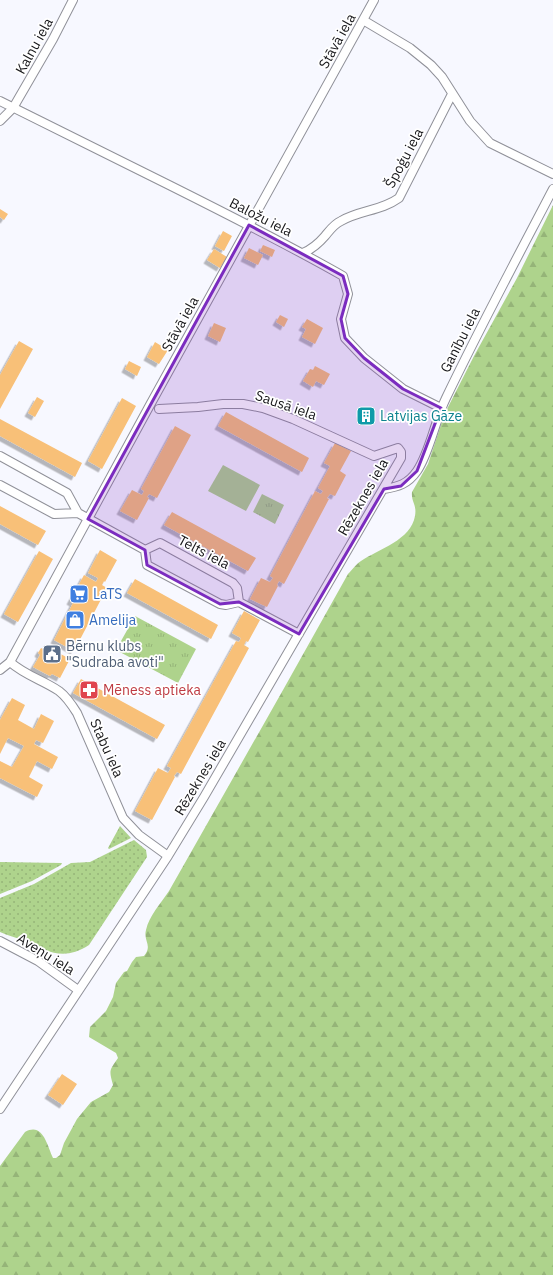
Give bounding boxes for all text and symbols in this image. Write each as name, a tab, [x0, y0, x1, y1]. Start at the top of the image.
street label: Stāvā iela	[314, 10, 360, 72]
street label: Kalnu iela	[11, 14, 57, 77]
street label: Špoģu iela	[380, 124, 427, 191]
street label: Baložu iela	[226, 193, 296, 241]
street label: Stāvā iela	[157, 293, 203, 355]
street label: Ganību iela	[436, 304, 484, 376]
street label: Sausā iela	[253, 386, 320, 424]
building icon: Latvijas Gāze	[355, 405, 377, 427]
place label: Latvijas Gāze	[380, 407, 462, 425]
street label: Rēzeknes iela	[334, 455, 393, 539]
street label: Telts iela	[175, 531, 233, 573]
supermarket icon: LaTS	[68, 583, 90, 605]
place label: LaTS	[93, 585, 122, 603]
shop icon: Amelija	[64, 609, 86, 631]
place label: Amelija	[89, 611, 137, 629]
place label: Bērnu klubs "Sudraba avoti"	[66, 637, 164, 671]
public building icon: Bērnu klubs "Sudraba avoti"	[41, 643, 63, 665]
pharmacy icon: Mēness aptieka	[78, 679, 100, 701]
place label: Mēness aptieka	[103, 681, 201, 699]
street label: Stabu iela	[86, 716, 128, 781]
street label: Rēzeknes iela	[170, 735, 230, 819]
street label: Aveņu iela	[14, 929, 79, 979]

